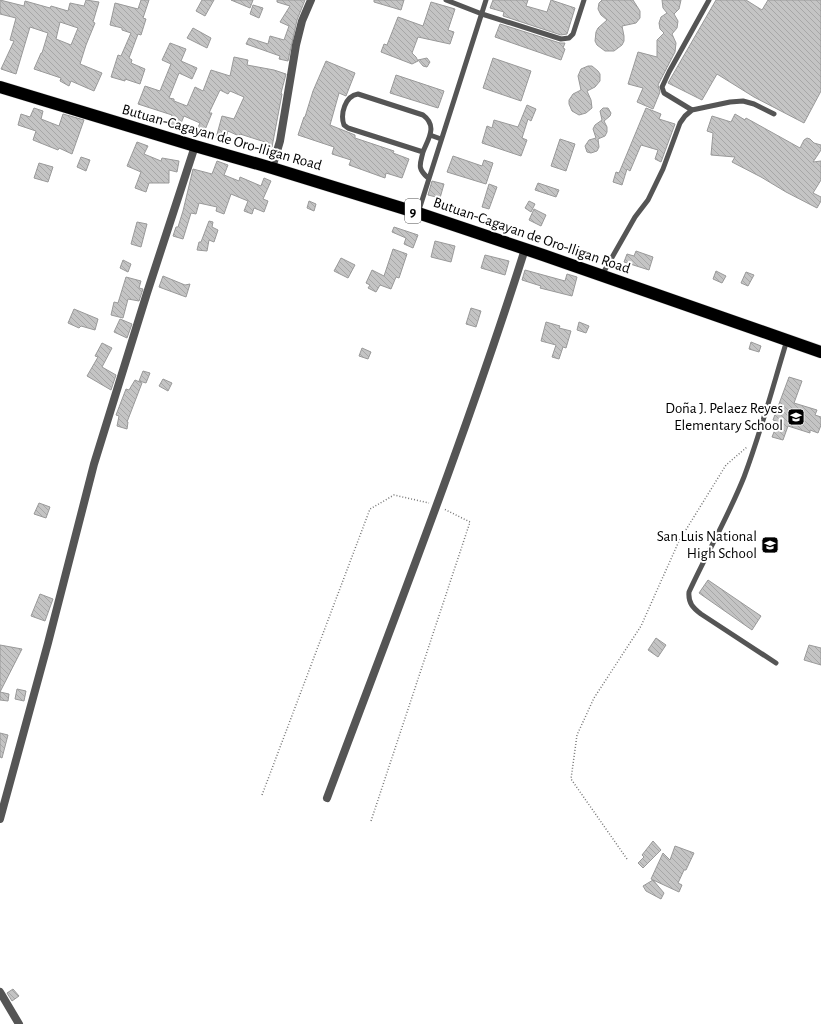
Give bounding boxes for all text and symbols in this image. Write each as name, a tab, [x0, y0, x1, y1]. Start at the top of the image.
street label: Butuan-Cagayan de Oro-Iligan Road	[120, 102, 324, 173]
street label: Butuan-Cagayan de Oro-Iligan Road	[431, 195, 632, 276]
road number: 9	[405, 199, 421, 223]
place label: Doña J. Pelaez Reyes Elementary School	[665, 401, 783, 433]
school or university icon: Doña J. Pelaez Reyes Elementary School	[786, 407, 806, 427]
place label: San Luis National High School	[657, 529, 757, 561]
school or university icon: San Luis National High School	[760, 535, 780, 555]

